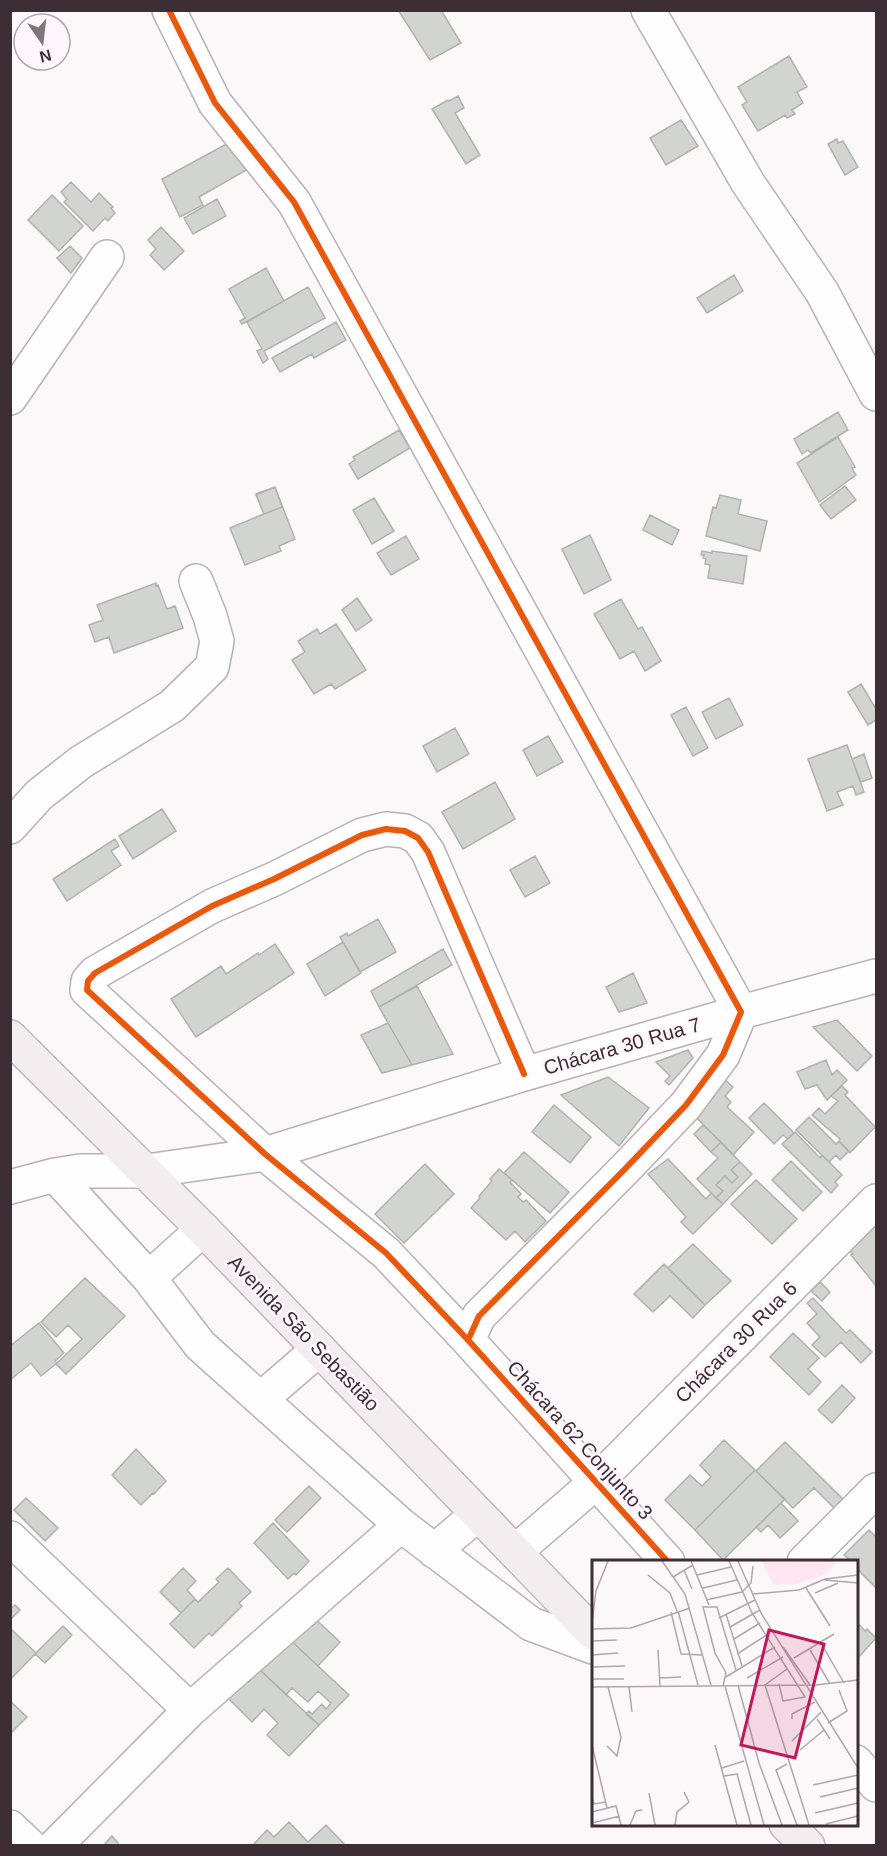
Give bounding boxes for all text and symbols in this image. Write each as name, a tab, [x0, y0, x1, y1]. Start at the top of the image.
north arrow	[12, 12, 72, 72]
text: N	[38, 46, 53, 66]
street label: Chácara 30 Rua 7	[541, 1013, 703, 1079]
street label: Avenida São Sebastião	[224, 1251, 384, 1415]
street label: Chácara 30 Rua 6	[671, 1277, 801, 1407]
street label: Chácara 62 Conjunto 3	[503, 1356, 657, 1524]
inset map	[592, 1560, 857, 1826]

